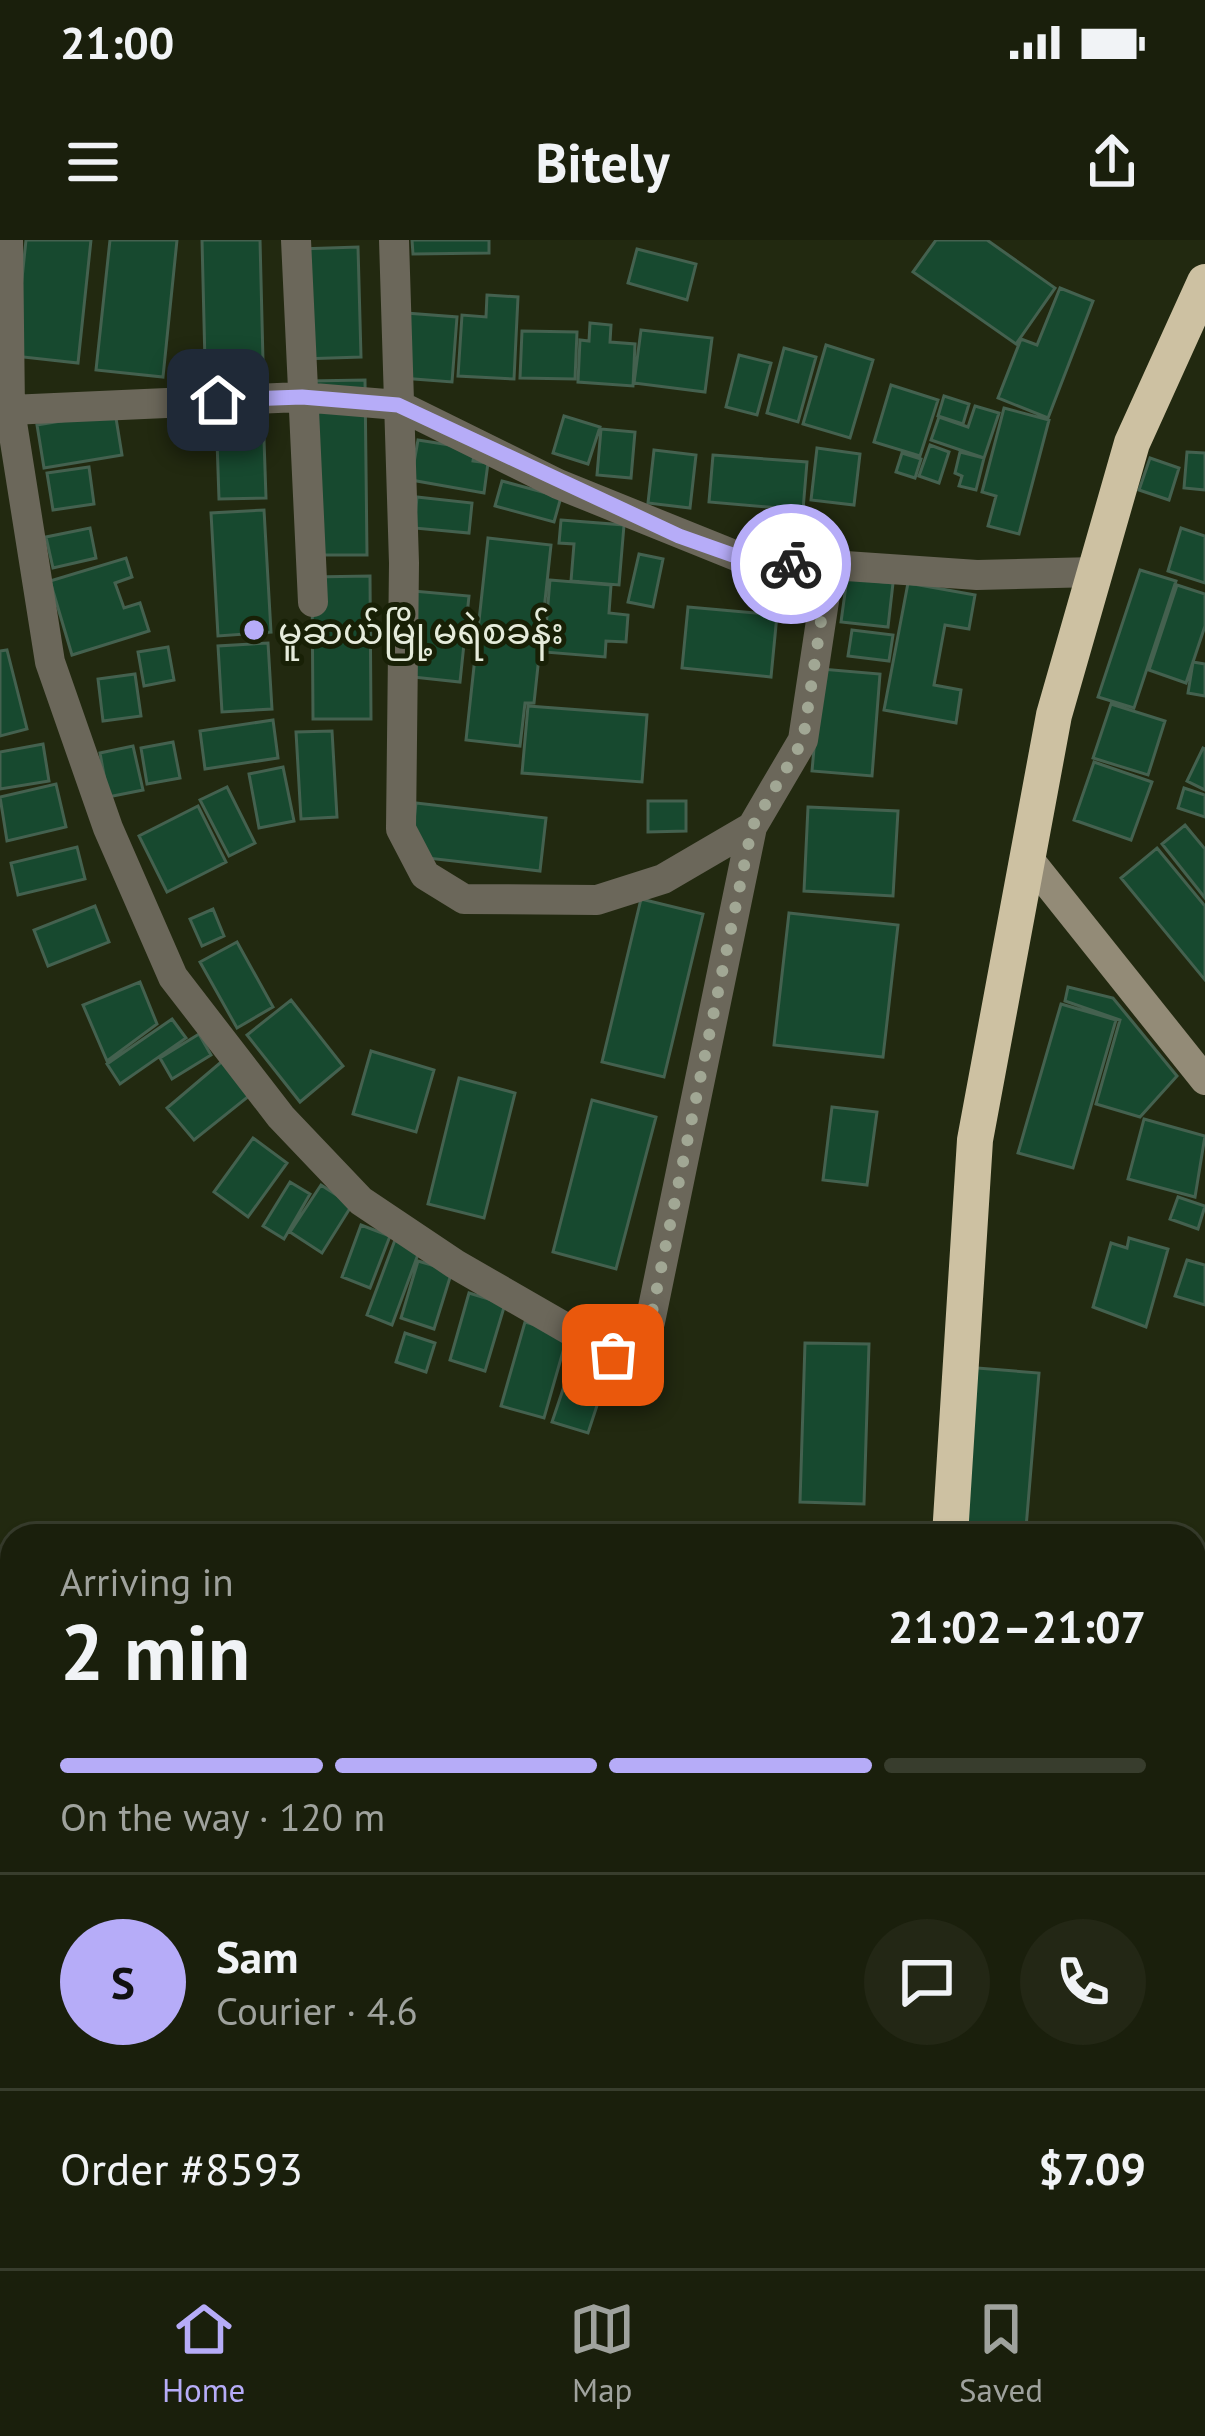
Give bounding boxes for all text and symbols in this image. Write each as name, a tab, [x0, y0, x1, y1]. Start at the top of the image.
text: 21:00	[60, 13, 174, 71]
text: Bitely	[535, 127, 670, 197]
icon: menu	[60, 129, 126, 195]
icon: share	[1079, 129, 1145, 195]
pin	[167, 349, 269, 451]
icon: home	[185, 367, 251, 433]
courier	[731, 504, 851, 624]
icon: bike	[758, 531, 824, 597]
place label: မူဆယ်မြို့မရဲစခန်း	[278, 607, 564, 661]
marker: မူဆယ်မြို့မရဲစခန်း	[241, 617, 267, 643]
pin	[562, 1304, 664, 1406]
icon: bag	[580, 1322, 646, 1388]
text: Arriving in	[60, 1556, 234, 1607]
text: 21:02–21:07	[888, 1597, 1146, 1655]
text: 2 min	[60, 1601, 250, 1702]
text: On the way · 120 m	[60, 1791, 385, 1842]
button: chat	[864, 1919, 990, 2045]
button: phone	[1020, 1919, 1146, 2045]
text: Sam	[216, 1927, 298, 1985]
text: S	[111, 1953, 135, 2011]
text: Courier · 4.6	[216, 1985, 418, 2036]
text: Order #8593	[60, 2139, 303, 2197]
text: $7.09	[1038, 2139, 1146, 2197]
tab: Home	[162, 2296, 245, 2411]
tab: Map	[569, 2296, 635, 2411]
tab: Saved	[959, 2296, 1043, 2411]

